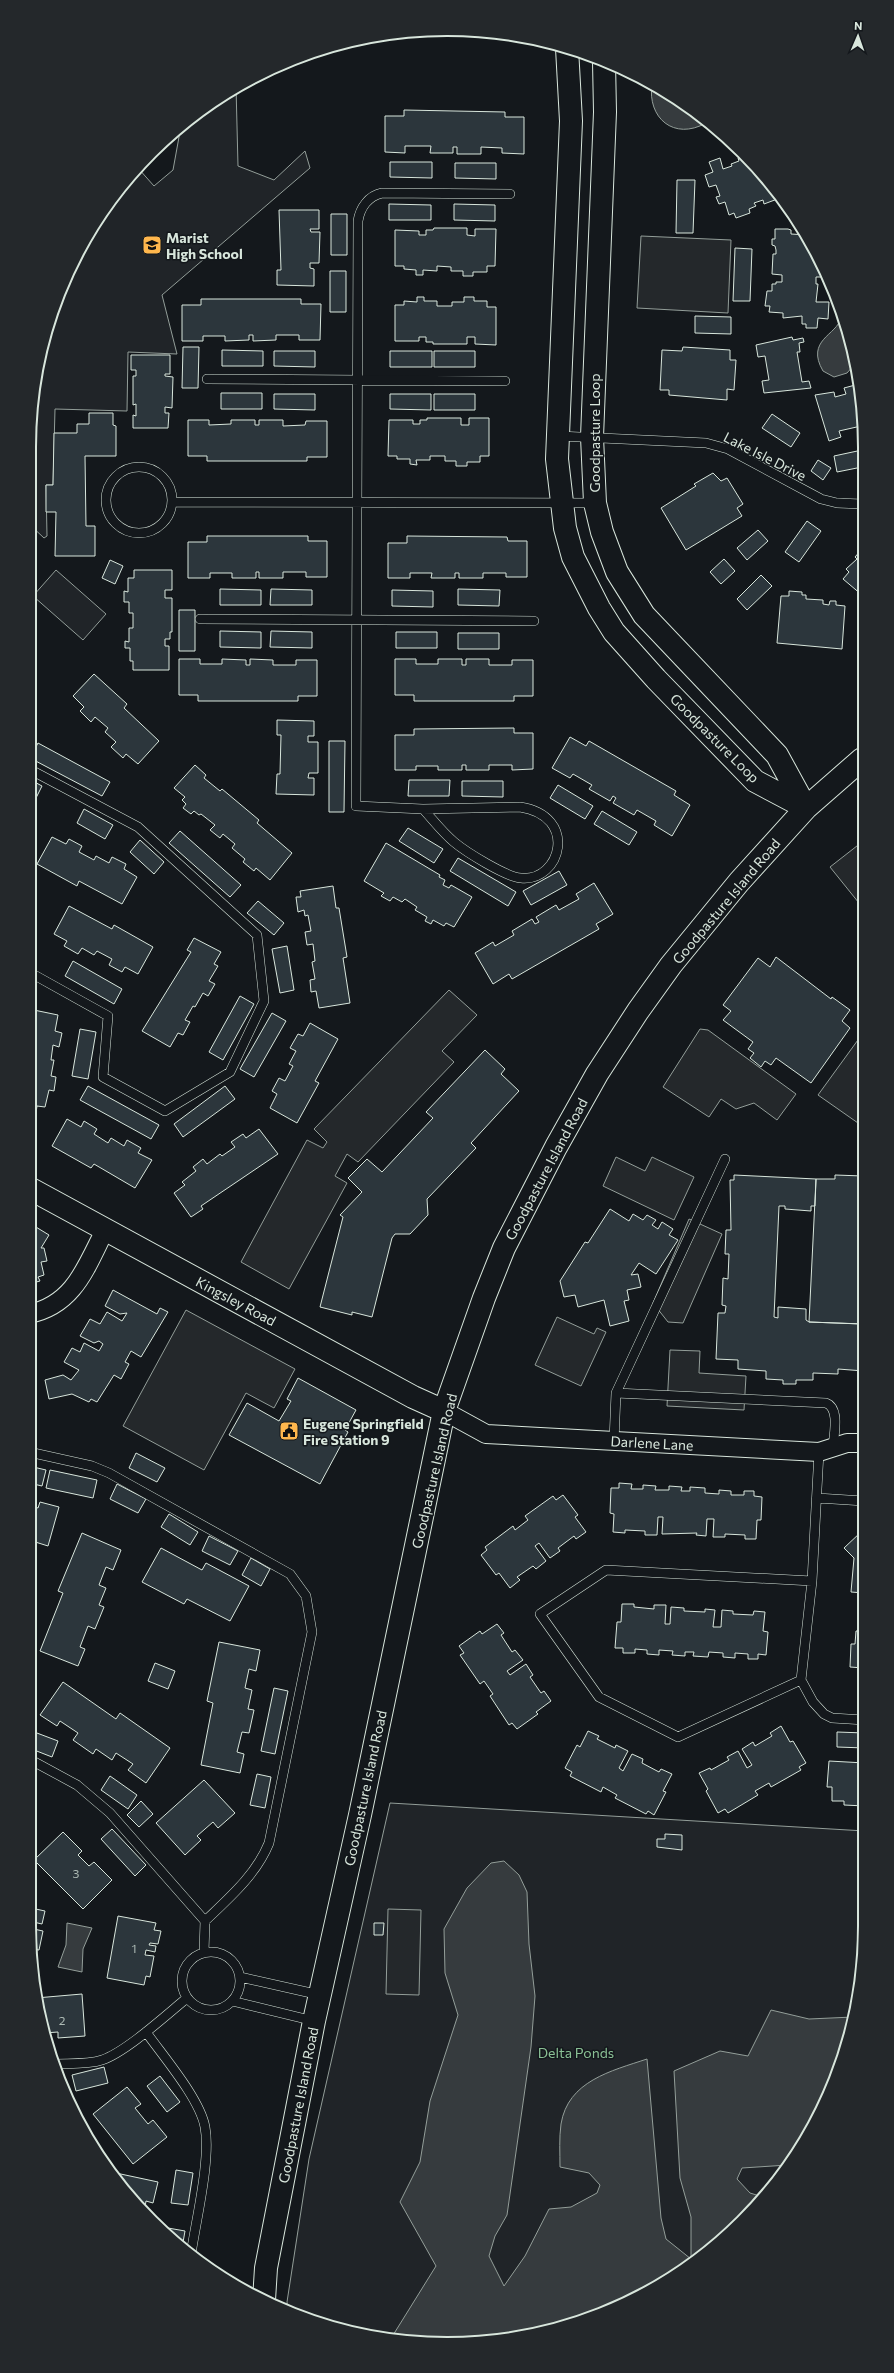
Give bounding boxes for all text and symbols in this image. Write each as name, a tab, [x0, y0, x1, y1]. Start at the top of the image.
north arrow	[838, 16, 878, 56]
text: N	[854, 19, 863, 32]
place label: Marist High School	[166, 229, 243, 262]
school or university icon: Marist High School	[141, 234, 163, 256]
street label: Goodpasture Loop	[586, 373, 603, 493]
street label: Lake Isle Drive	[721, 428, 809, 484]
street label: Goodpasture Loop	[667, 690, 763, 786]
street label: Goodpasture Island Road	[669, 835, 783, 967]
street label: Goodpasture Island Road	[501, 1095, 591, 1243]
street label: Kingsley Road	[193, 1273, 279, 1329]
street label: Goodpasture Island Road	[408, 1392, 460, 1550]
place label: Eugene Springfield Fire Station 9	[303, 1415, 424, 1448]
public building icon: Eugene Springfield Fire Station 9	[278, 1420, 300, 1442]
street label: Darlene Lane	[610, 1432, 694, 1454]
street label: Goodpasture Island Road	[340, 1709, 390, 1867]
house number: 3	[73, 1866, 80, 1880]
house number: 1	[131, 1941, 137, 1955]
house number: 2	[59, 2013, 66, 2027]
street label: Goodpasture Island Road	[275, 2026, 321, 2184]
park label: Delta Ponds	[538, 2044, 614, 2061]

